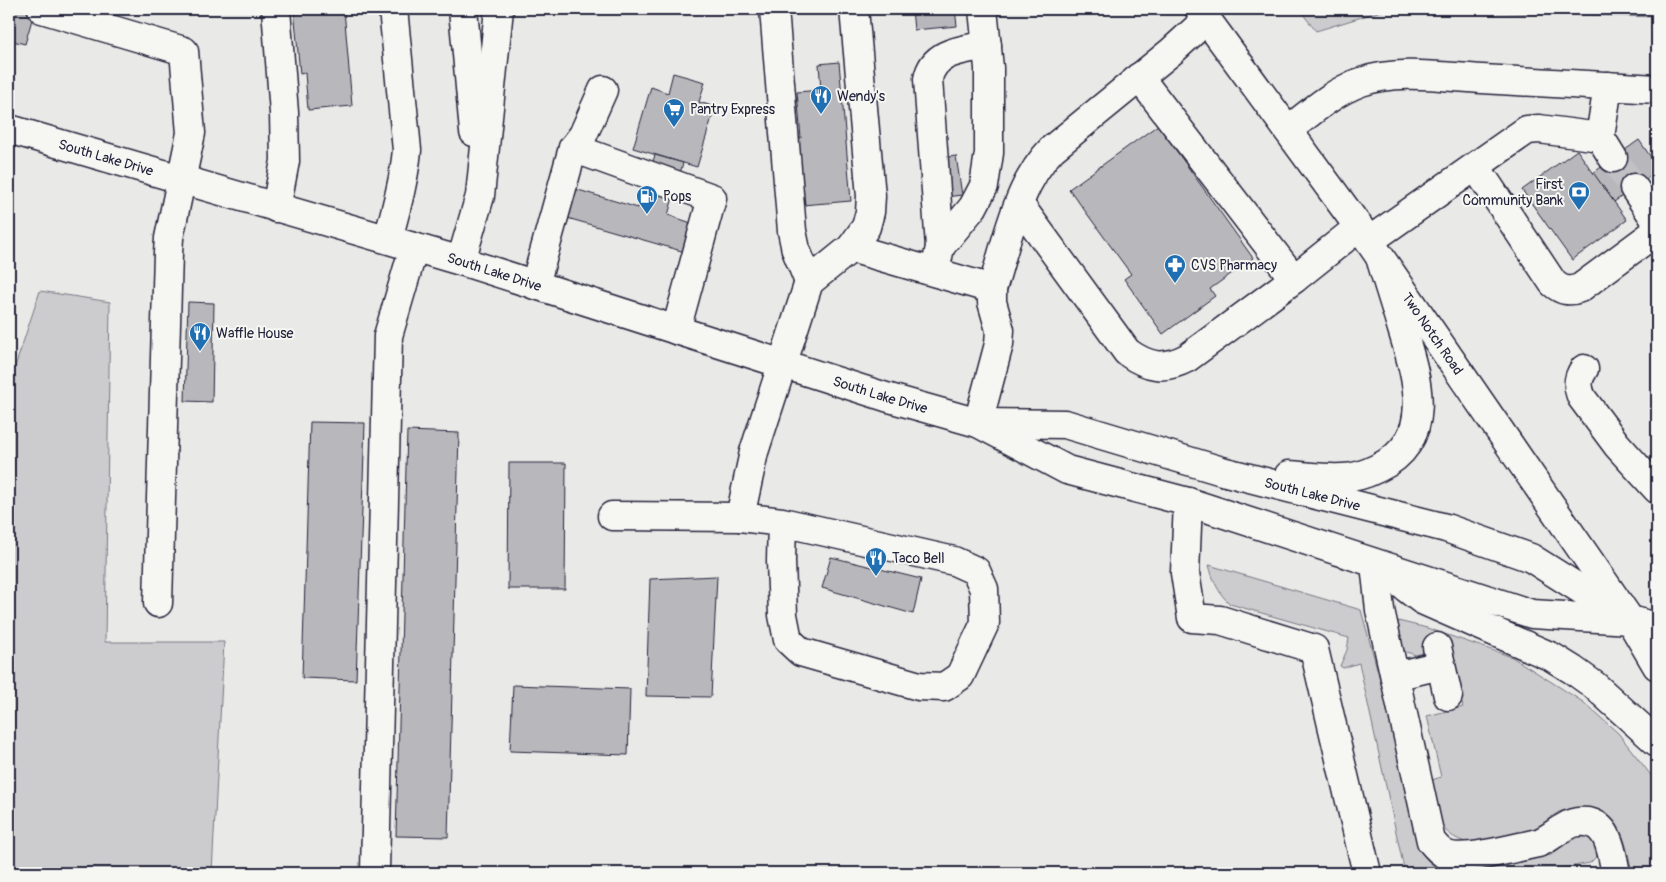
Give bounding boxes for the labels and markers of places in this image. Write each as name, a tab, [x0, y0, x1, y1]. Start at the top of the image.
restaurant icon: Wendy's	[809, 84, 833, 115]
place label: Wendy's	[837, 88, 886, 105]
supermarket icon: Pantry Express	[662, 97, 686, 128]
place label: Pantry Express	[690, 101, 776, 118]
place label: First Community Bank	[1463, 176, 1563, 209]
bank icon: First Community Bank	[1567, 180, 1591, 211]
fuel station icon: Pops	[635, 184, 659, 215]
place label: Pops	[663, 188, 692, 205]
pharmacy icon: CVS Pharmacy	[1163, 253, 1187, 284]
place label: CVS Pharmacy	[1191, 257, 1277, 274]
restaurant icon: Waffle House	[188, 321, 212, 352]
place label: Waffle House	[216, 325, 294, 342]
restaurant icon: Taco Bell	[864, 546, 888, 577]
place label: Taco Bell	[892, 550, 945, 567]

